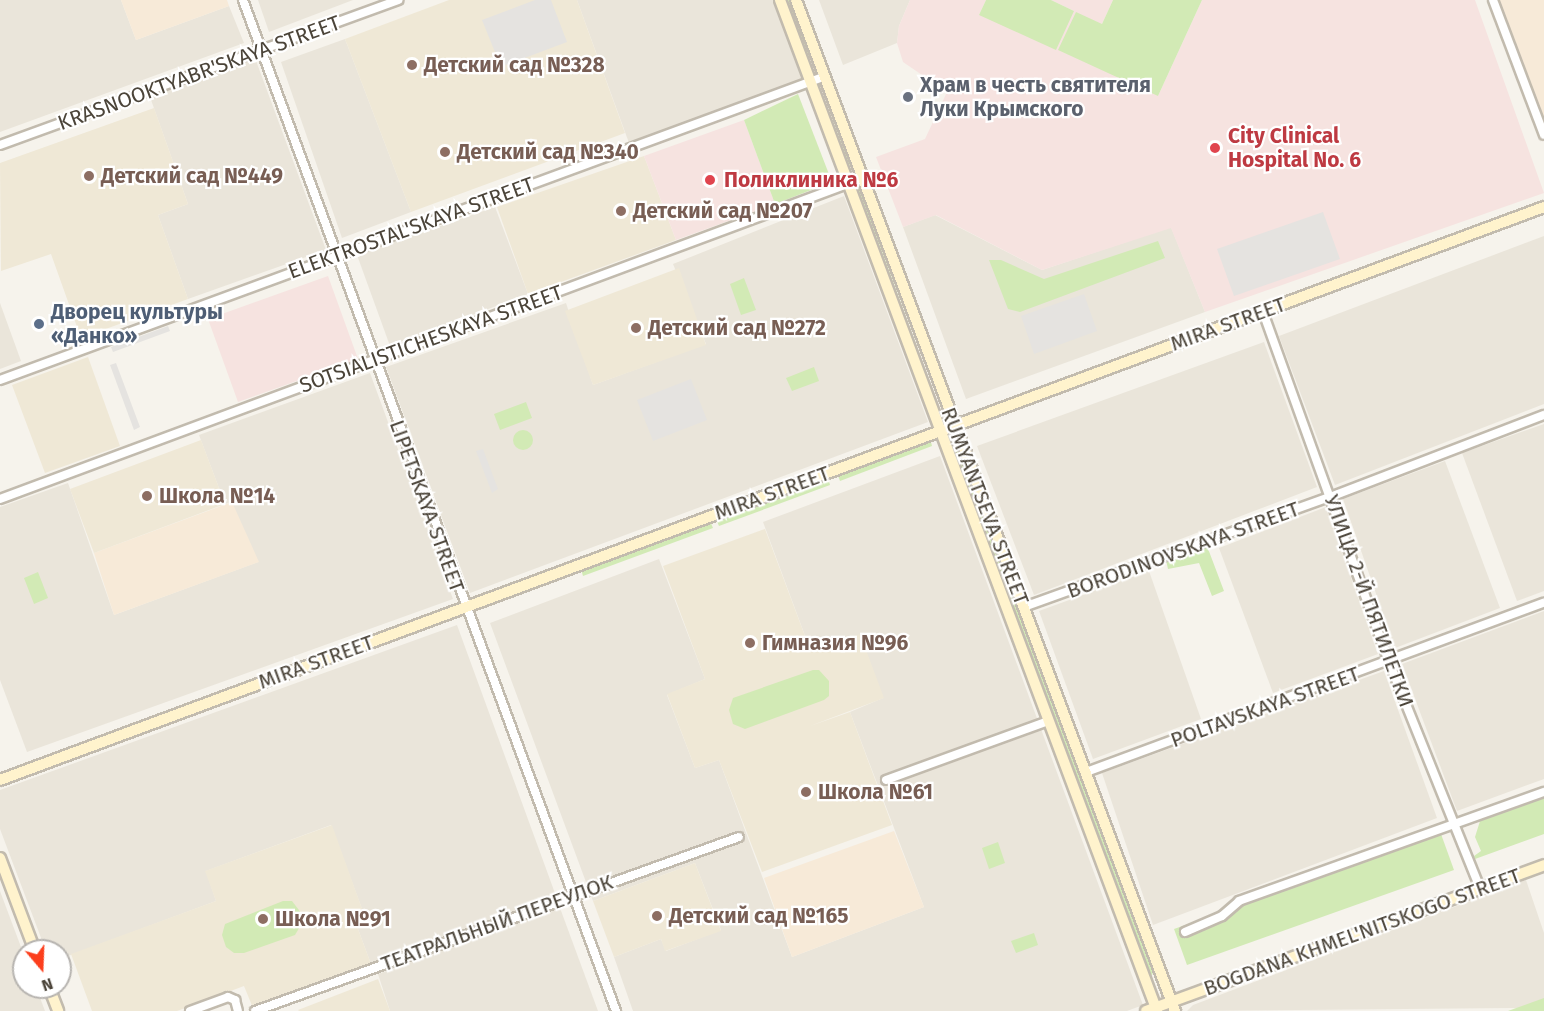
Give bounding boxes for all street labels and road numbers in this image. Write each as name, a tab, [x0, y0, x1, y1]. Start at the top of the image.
street label: KRASNOOKTYABR'SKAYA STREET	[54, 10, 344, 136]
street label: ELEKTROSTAL'SKAYA STREET	[285, 172, 537, 284]
street label: SOTSIALISTICHESKAYA STREET	[296, 280, 566, 398]
street label: MIRA STREET	[1167, 292, 1289, 356]
street label: RUMYANTSEVA STREET	[936, 404, 1034, 608]
street label: LIPETSKAYA STREET	[384, 416, 470, 596]
street label: MIRA STREET	[711, 461, 833, 525]
street label: УЛИЦА 2-Й ПЯТИЛЕТКИ	[1319, 491, 1419, 711]
street label: BORODINOVSKAYA STREET	[1064, 496, 1302, 604]
street label: MIRA STREET	[255, 630, 377, 694]
street label: POLTAVSKAYA STREET	[1167, 661, 1363, 753]
street label: BOGDANA KHMEL'NITSKOGO STREET	[1200, 863, 1524, 1001]
street label: ТЕАТРАЛЬНЫЙ ПЕРЕУЛОК	[378, 869, 616, 977]

